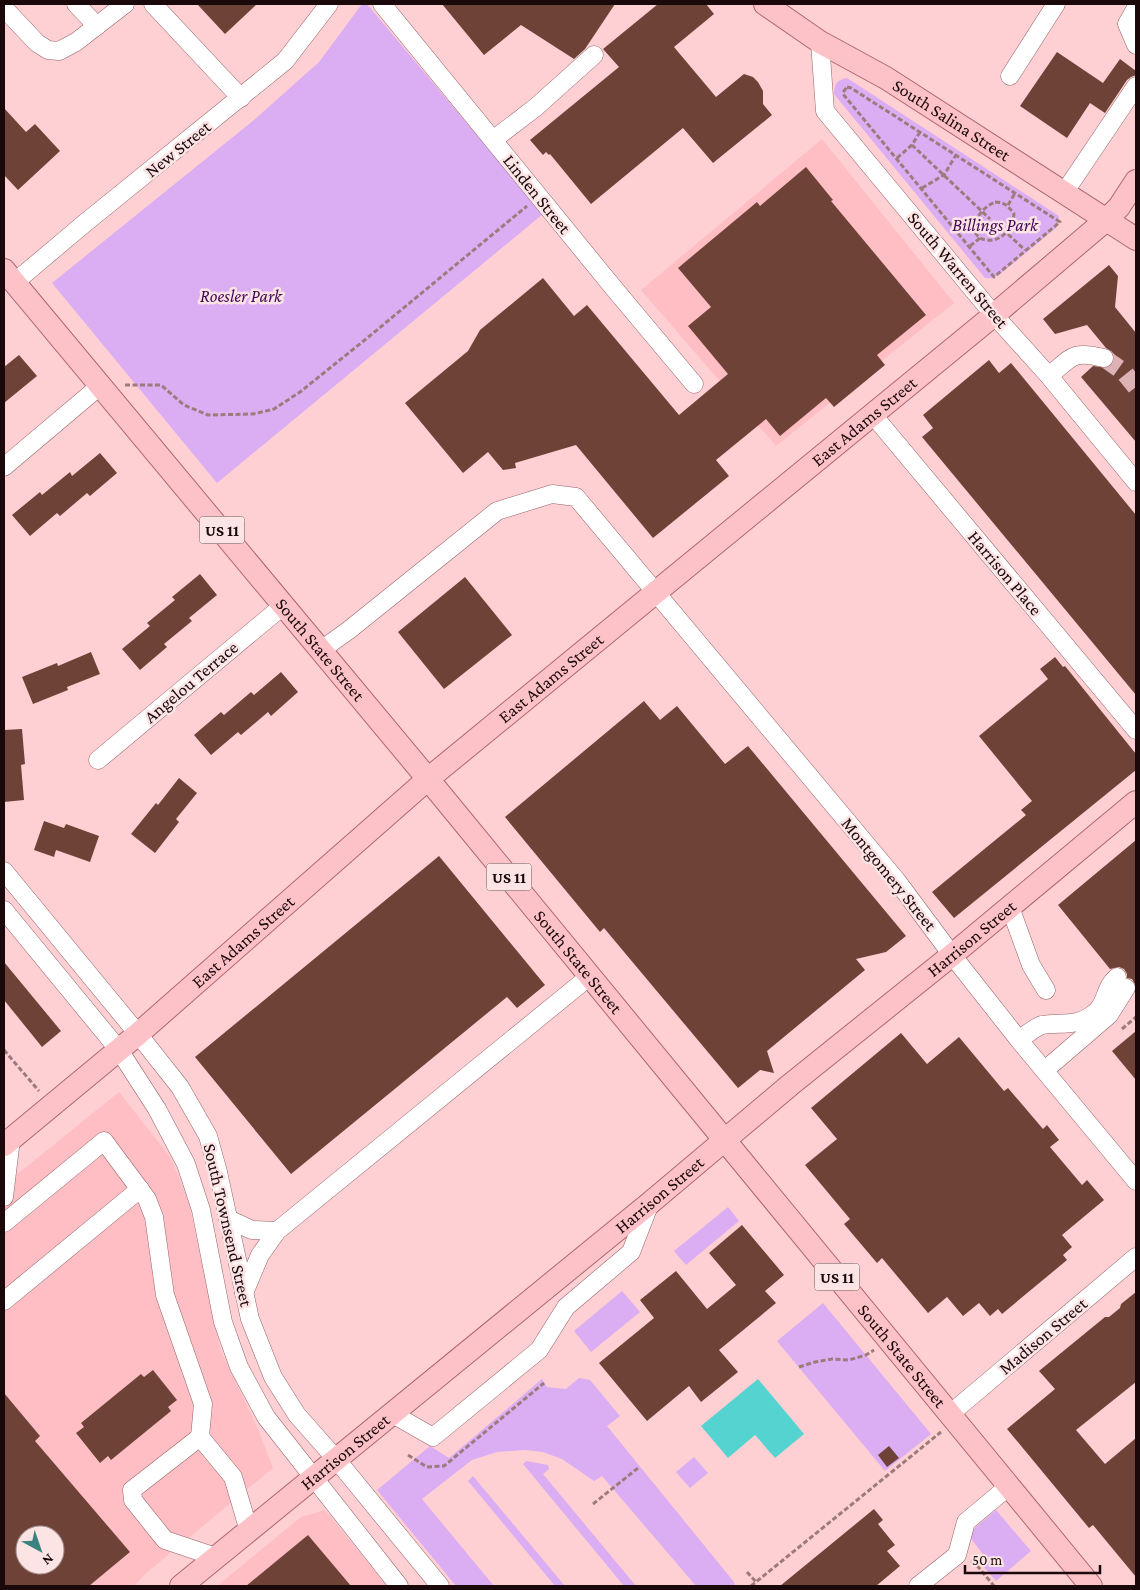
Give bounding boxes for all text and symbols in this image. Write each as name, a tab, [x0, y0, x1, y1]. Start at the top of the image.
street label: South Salina Street	[889, 75, 1015, 166]
street label: New Street	[141, 116, 216, 181]
street label: Linden Street	[499, 150, 576, 238]
street label: South Warren Street	[904, 208, 1013, 333]
park label: Billings Park	[952, 215, 1039, 235]
park label: Roesler Park	[200, 286, 283, 306]
street label: East Adams Street	[808, 372, 921, 470]
road number: US 11	[200, 516, 244, 544]
street label: Harrison Place	[964, 527, 1046, 619]
street label: South State Street	[272, 594, 369, 706]
street label: East Adams Street	[494, 629, 608, 727]
street label: Angelou Terrace	[140, 637, 242, 727]
street label: Montgomery Street	[837, 813, 941, 935]
road number: US 11	[486, 864, 532, 890]
street label: East Adams Street	[188, 891, 299, 992]
street label: Harrison Street	[923, 895, 1021, 981]
street label: South State Street	[530, 906, 627, 1018]
street label: South Townsend Street	[200, 1142, 257, 1309]
street label: Harrison Street	[611, 1152, 708, 1237]
road number: US 11	[814, 1264, 860, 1290]
street label: Madison Street	[995, 1293, 1092, 1379]
street label: South State Street	[854, 1300, 951, 1412]
street label: Harrison Street	[297, 1409, 395, 1494]
north arrow	[15, 1525, 65, 1575]
scale bar	[965, 1542, 1100, 1574]
text: N	[39, 1551, 57, 1569]
text: 50 m	[972, 1552, 1002, 1568]

